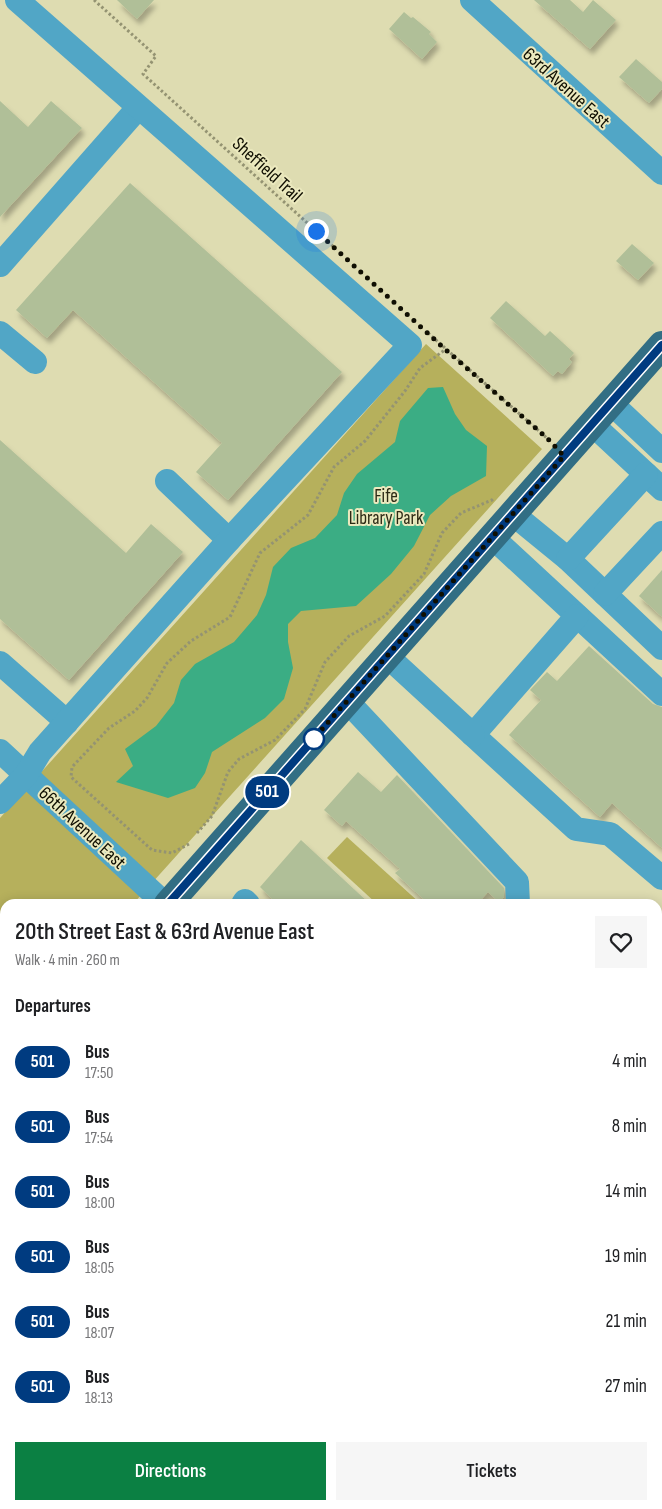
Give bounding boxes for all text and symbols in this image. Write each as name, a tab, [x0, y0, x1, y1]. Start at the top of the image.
street label: 63rd Avenue East	[518, 43, 614, 133]
street label: Sheffield Trail	[227, 133, 307, 208]
your location	[304, 219, 329, 244]
park label: Fife Library Park	[349, 485, 424, 530]
unlabelled marker	[303, 728, 325, 750]
line badge: 501	[238, 776, 296, 808]
text: 501	[255, 781, 279, 802]
street label: 66th Avenue East	[34, 782, 130, 874]
button: heart	[595, 916, 647, 968]
text: 20th Street East & 63rd Avenue East	[15, 917, 314, 946]
text: Walk · 4 min · 260 m	[15, 951, 120, 970]
text: Departures	[15, 995, 91, 1018]
text: Bus	[85, 1041, 110, 1064]
text: 4 min	[612, 1050, 647, 1073]
text: 501	[31, 1051, 54, 1072]
text: 17:50	[85, 1064, 113, 1083]
text: Bus	[85, 1106, 110, 1129]
text: 8 min	[612, 1115, 647, 1138]
text: 501	[31, 1116, 54, 1137]
text: 17:54	[85, 1129, 113, 1148]
text: Bus	[85, 1171, 110, 1194]
text: 14 min	[606, 1180, 647, 1203]
text: 501	[31, 1181, 54, 1202]
text: 18:00	[85, 1194, 115, 1213]
text: Bus	[85, 1236, 110, 1259]
text: 19 min	[605, 1245, 647, 1268]
text: 501	[31, 1246, 54, 1267]
text: 18:05	[85, 1259, 114, 1278]
text: Bus	[85, 1301, 110, 1324]
text: 21 min	[606, 1310, 647, 1333]
text: 501	[31, 1311, 54, 1332]
text: 18:07	[85, 1324, 114, 1343]
text: Bus	[85, 1366, 110, 1389]
text: 27 min	[605, 1375, 647, 1398]
text: 501	[31, 1376, 54, 1397]
text: 18:13	[85, 1389, 113, 1408]
button: Directions	[15, 1442, 326, 1500]
button: Tickets	[336, 1442, 647, 1500]

